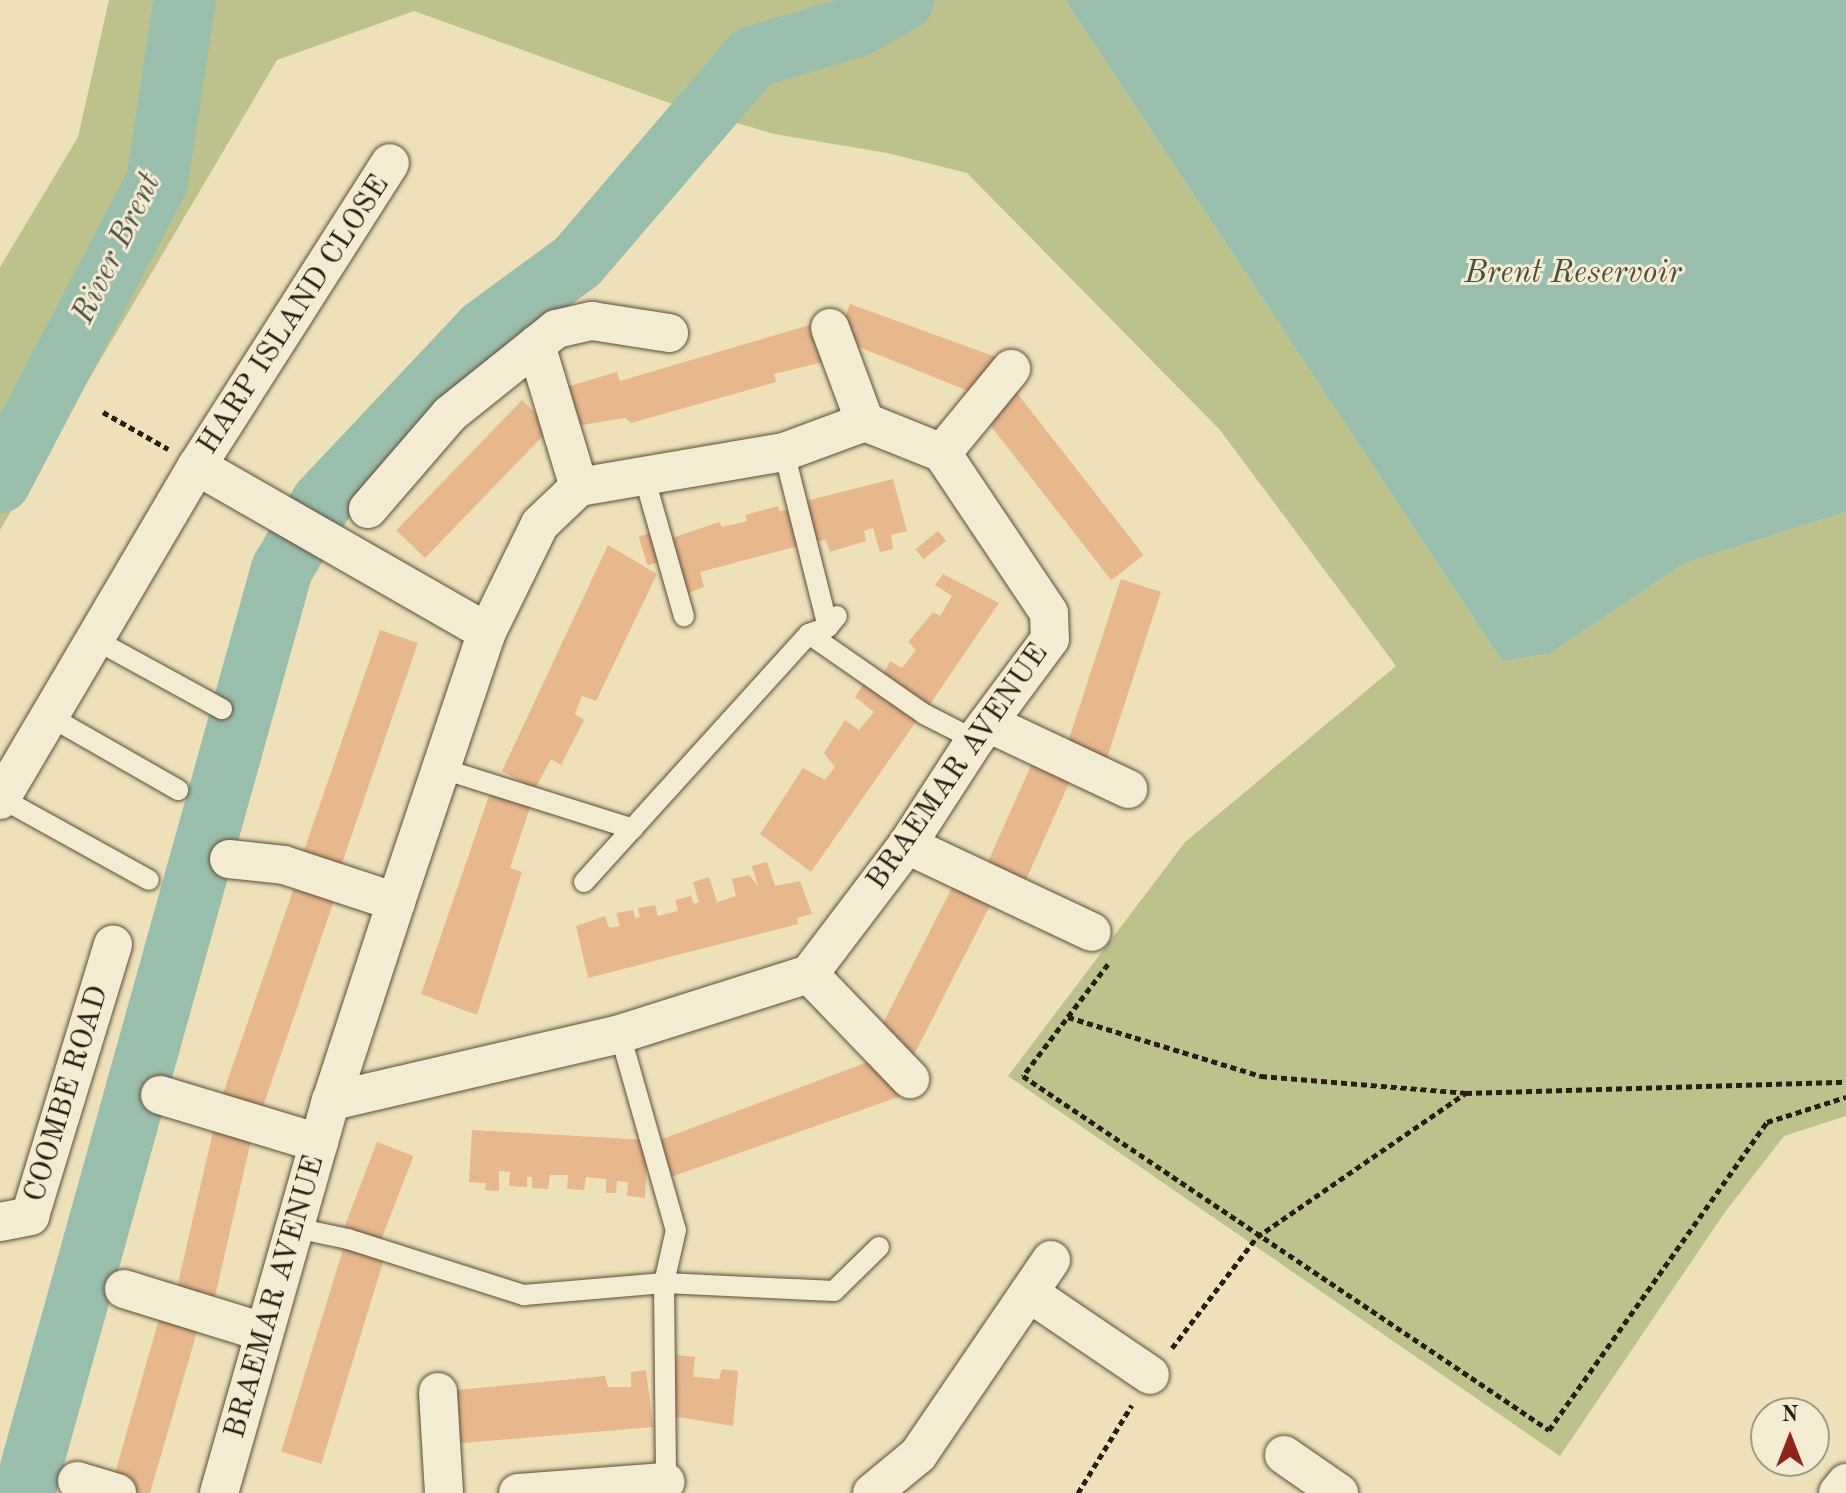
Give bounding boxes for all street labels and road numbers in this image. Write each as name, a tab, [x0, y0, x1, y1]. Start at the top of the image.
street label: HARP ISLAND CLOSE	[190, 169, 398, 461]
street label: BRAEMAR AVENUE	[859, 637, 1057, 897]
street label: COOMBE ROAD	[17, 982, 117, 1206]
street label: BRAEMAR AVENUE	[217, 1151, 333, 1443]

